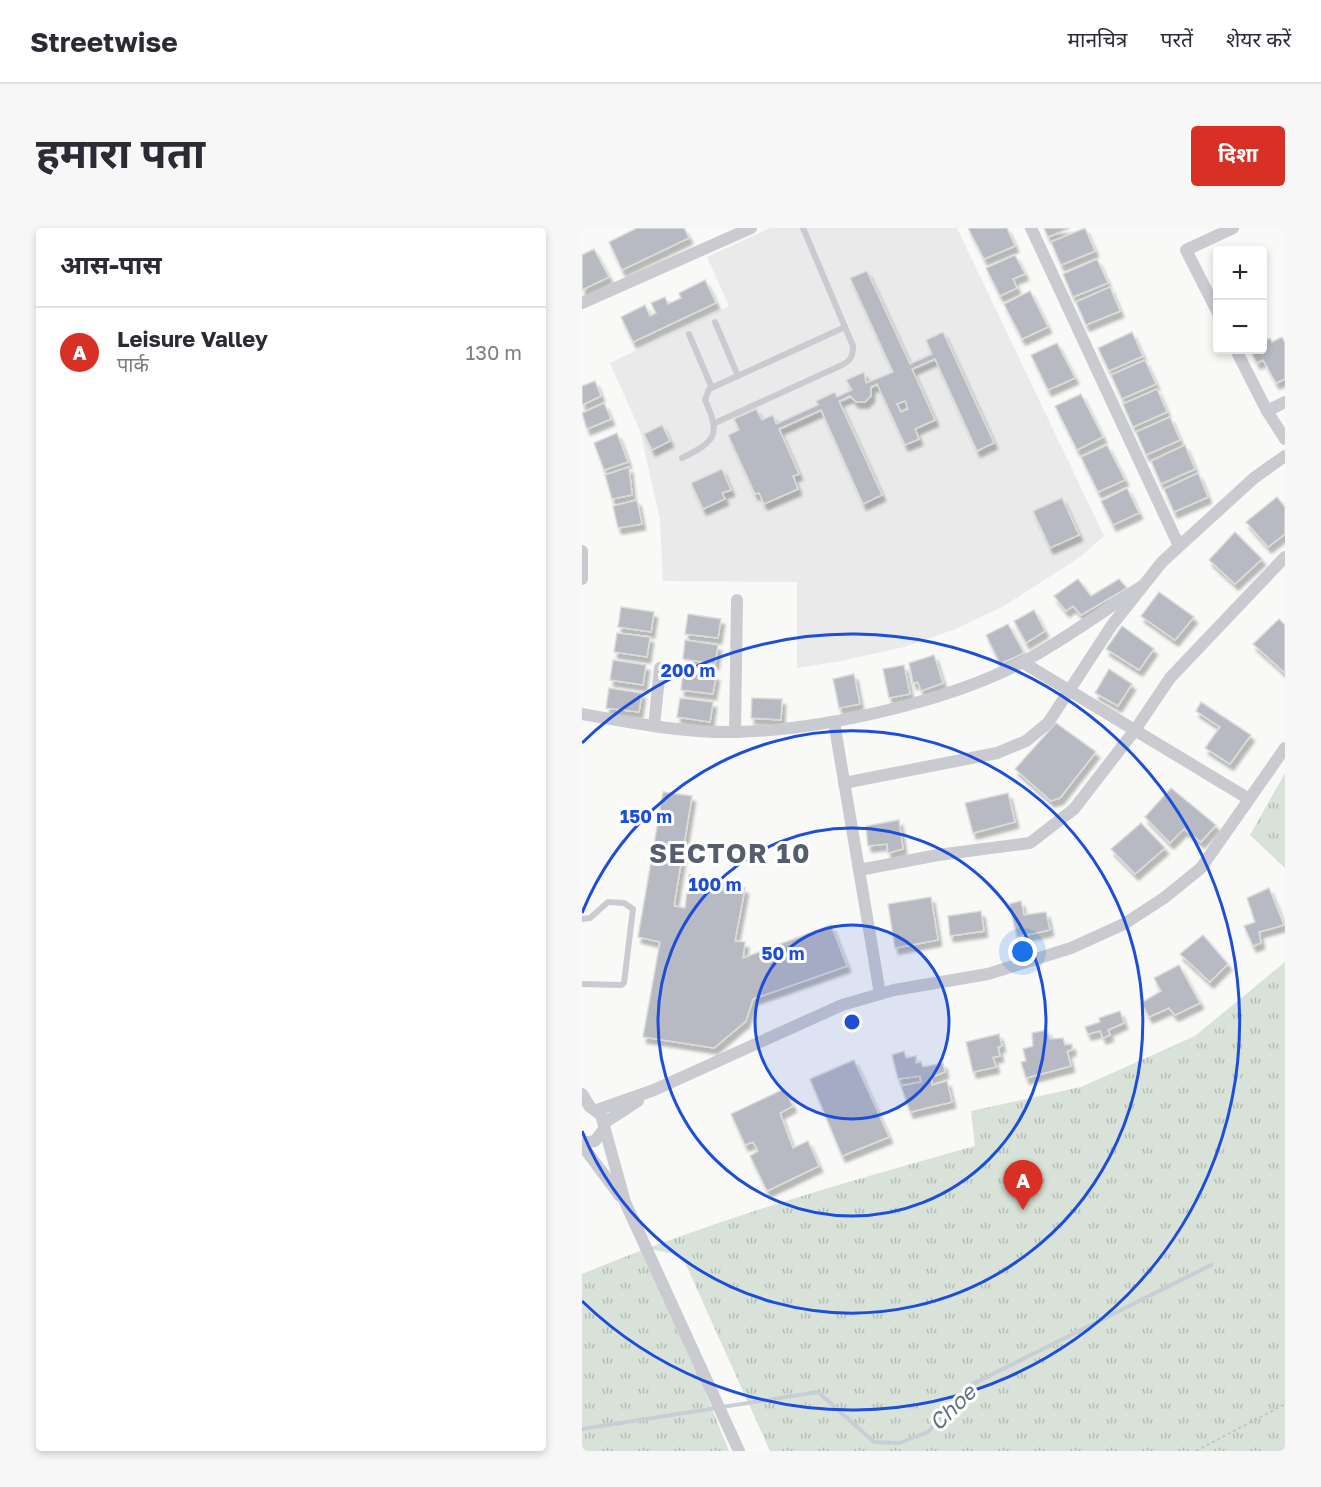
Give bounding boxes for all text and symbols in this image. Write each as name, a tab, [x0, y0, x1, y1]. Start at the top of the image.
text: Streetwise	[30, 25, 178, 58]
text: मानचित्र	[1067, 26, 1127, 52]
text: परतें	[1160, 26, 1193, 52]
text: शेयर करें	[1226, 26, 1291, 52]
button: दिशा	[1191, 126, 1285, 186]
text: हमारा पता	[36, 127, 205, 177]
map controls	[1213, 246, 1267, 354]
button: +	[1213, 246, 1267, 300]
text: आस-पास	[60, 249, 162, 280]
button: −	[1213, 300, 1267, 354]
text: Leisure Valley	[117, 325, 268, 352]
text: A	[72, 340, 87, 364]
text: 130 m	[466, 340, 522, 364]
text: पार्क	[117, 352, 149, 376]
text: 200 m	[661, 659, 715, 681]
text: 150 m	[620, 805, 672, 827]
district label: SECTOR 10	[649, 837, 811, 869]
text: 100 m	[689, 873, 741, 895]
your location	[1008, 937, 1037, 966]
text: 50 m	[762, 942, 804, 964]
centre of rings	[842, 1012, 862, 1032]
pin: A	[1004, 1160, 1042, 1210]
water label: Choe	[923, 1377, 983, 1436]

